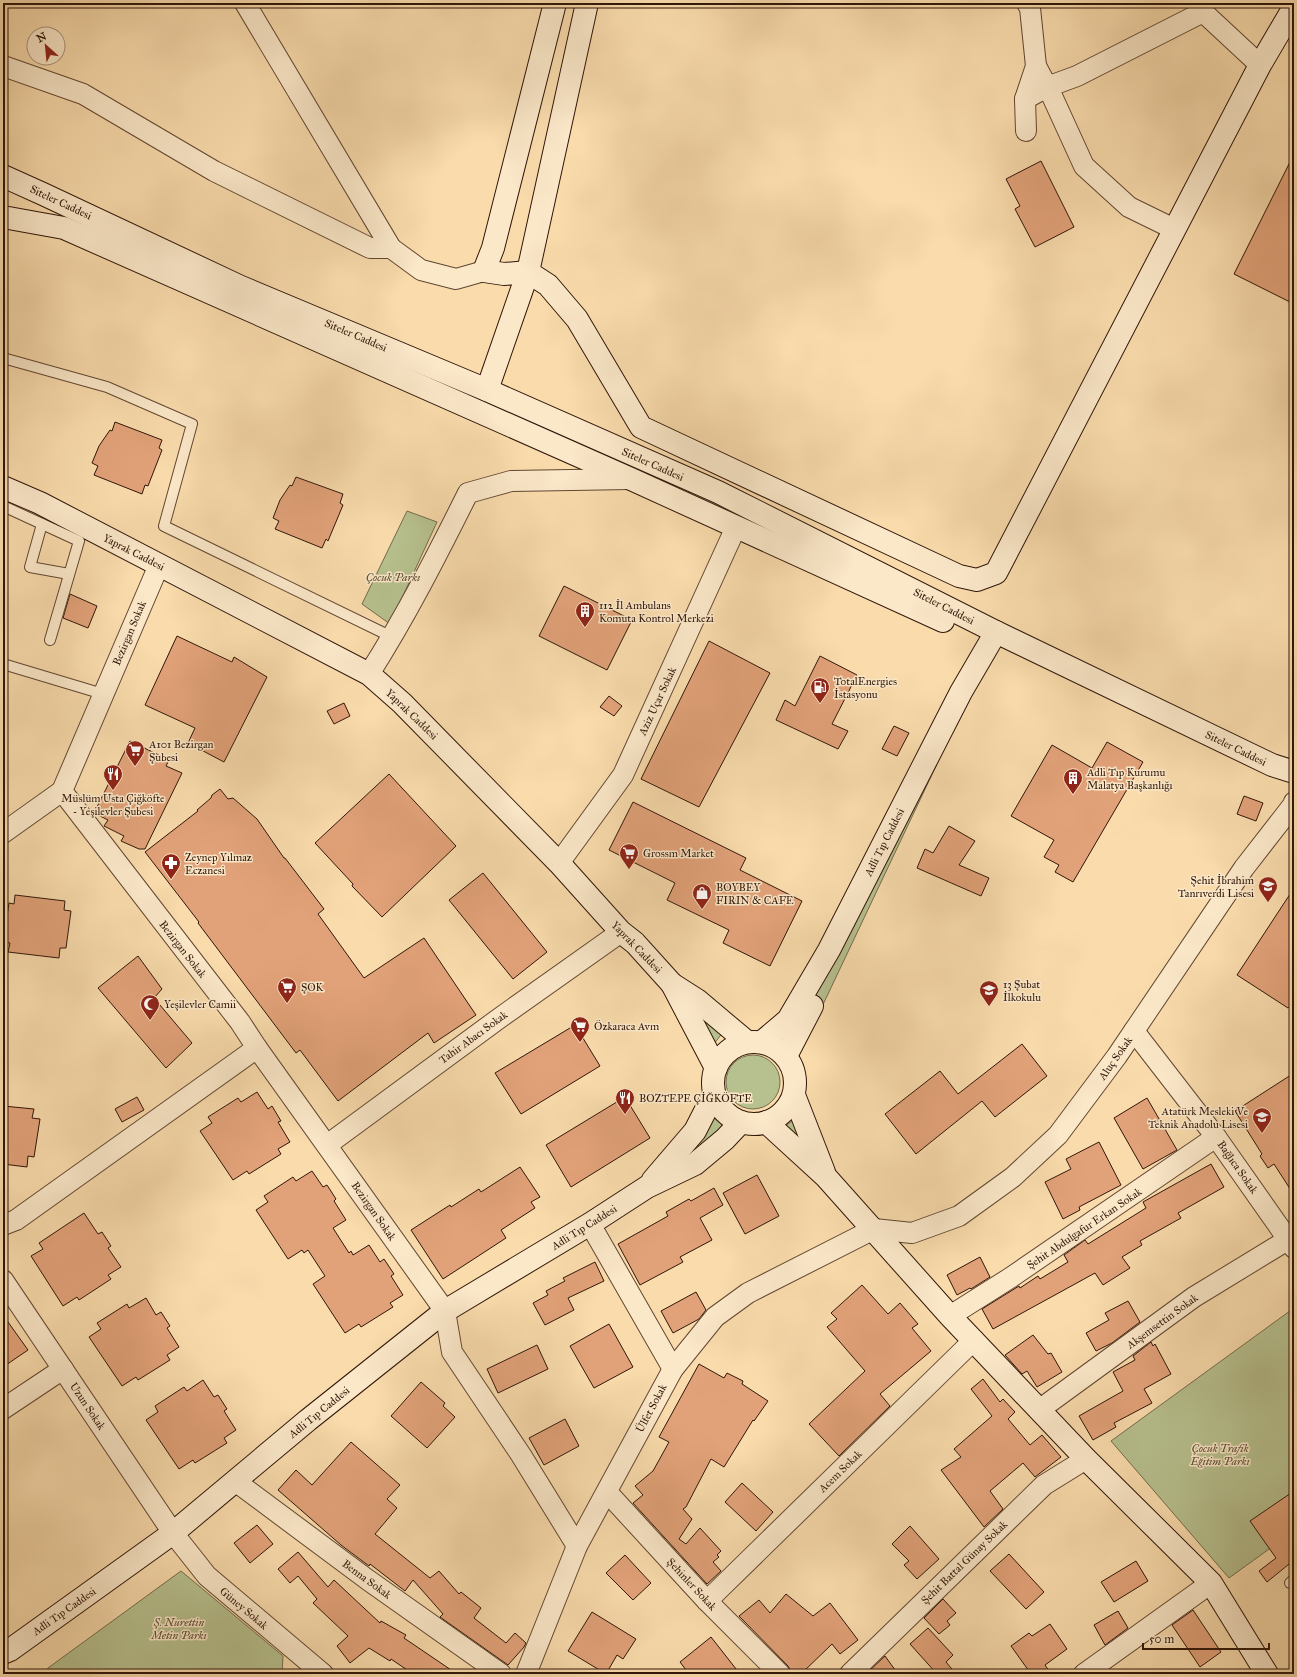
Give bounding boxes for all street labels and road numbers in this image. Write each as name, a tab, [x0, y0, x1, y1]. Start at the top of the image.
street label: Siteler Caddesi	[28, 182, 94, 222]
street label: Siteler Caddesi	[323, 316, 389, 354]
street label: Siteler Caddesi	[620, 445, 686, 484]
street label: Yaprak Caddesi	[101, 531, 167, 574]
street label: Siteler Caddesi	[911, 586, 976, 627]
street label: Bezirgan Sokak	[110, 598, 149, 667]
street label: Aziz Uçar Sokak	[635, 664, 679, 738]
street label: Yaprak Caddesi	[383, 686, 440, 742]
street label: Siteler Caddesi	[1203, 728, 1269, 769]
street label: Adli Tıp Caddesi	[861, 806, 907, 879]
street label: Bezirgan Sokak	[156, 918, 209, 981]
street label: Yaprak Caddesi	[609, 919, 665, 976]
street label: Tahir Abacı Sokak	[437, 1008, 511, 1067]
street label: Aluç Sokak	[1095, 1033, 1136, 1083]
street label: Bağlıca Sokak	[1215, 1138, 1261, 1197]
street label: Bezirgan Sokak	[348, 1179, 399, 1244]
street label: Şehit Abdulgafur Erkan Sokak	[1024, 1185, 1145, 1272]
street label: Adli Tıp Caddesi	[548, 1202, 619, 1253]
street label: Akşemsettin Sokak	[1123, 1291, 1201, 1352]
street label: Uzun Sokak	[67, 1380, 109, 1433]
street label: Ülfet Sokak	[632, 1381, 670, 1435]
street label: Adli Tıp Caddesi	[285, 1384, 352, 1442]
street label: Acem Sokak	[815, 1447, 865, 1496]
street label: Şehit Battal Günay Sokak	[919, 1517, 1011, 1607]
street label: Şehinler Sokak	[664, 1556, 720, 1614]
street label: Benna Sokak	[340, 1557, 395, 1602]
street label: Adli Tıp Caddesi	[29, 1585, 99, 1639]
street label: Güney Sokak	[217, 1585, 271, 1633]

